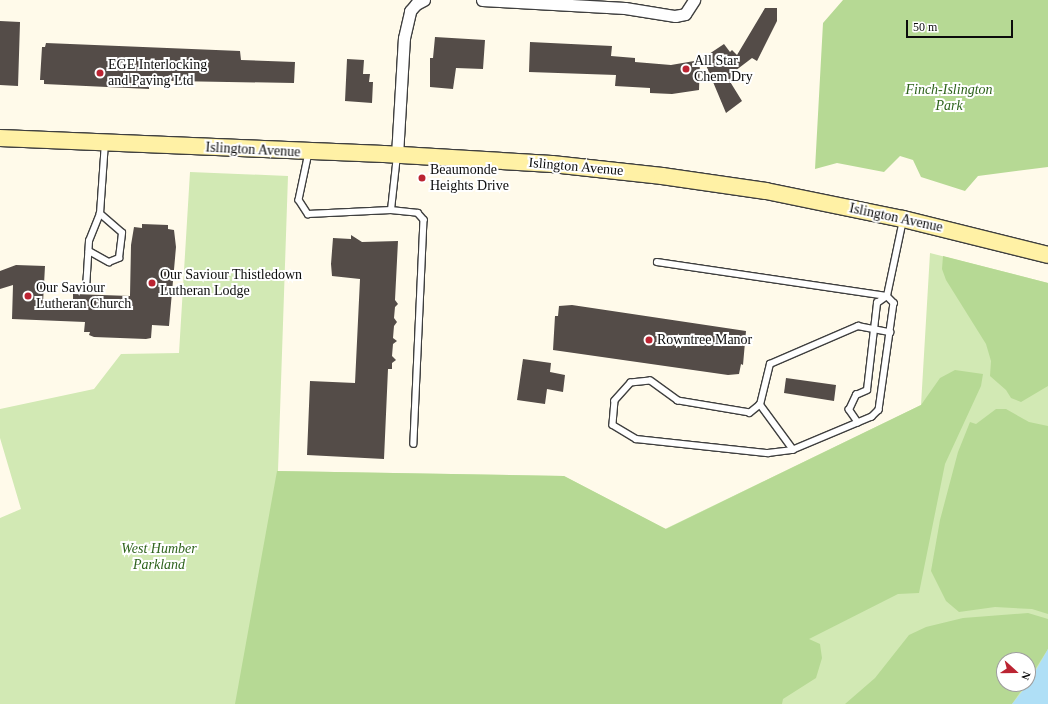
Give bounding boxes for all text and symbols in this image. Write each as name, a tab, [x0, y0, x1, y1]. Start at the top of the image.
scale bar	[908, 12, 1015, 38]
text: 50 m	[913, 20, 937, 34]
place label: All Star Chem Dry	[694, 53, 753, 86]
place label: EGE Interlocking and Paving Ltd	[108, 57, 207, 90]
marker: All Star Chem Dry	[681, 64, 691, 74]
marker: EGE Interlocking and Paving Ltd	[95, 68, 105, 78]
park label: Finch-Islington Park	[905, 82, 993, 114]
street label: Islington Avenue	[205, 139, 301, 161]
street label: Islington Avenue	[528, 154, 624, 180]
place label: Beaumonde Heights Drive	[430, 162, 509, 194]
marker: Beaumonde Heights Drive	[417, 173, 427, 183]
street label: Islington Avenue	[847, 200, 945, 236]
place label: Our Saviour Thistledown Lutheran Lodge	[160, 267, 302, 300]
marker: Our Saviour Thistledown Lutheran Lodge	[147, 278, 157, 288]
place label: Our Saviour Lutheran Church	[36, 280, 131, 312]
marker: Our Saviour Lutheran Church	[23, 291, 33, 301]
place label: Rowntree Manor	[657, 332, 752, 348]
marker: Rowntree Manor	[644, 335, 654, 345]
park label: West Humber Parkland	[121, 541, 197, 574]
north arrow	[996, 652, 1036, 692]
text: N	[1019, 670, 1033, 682]

